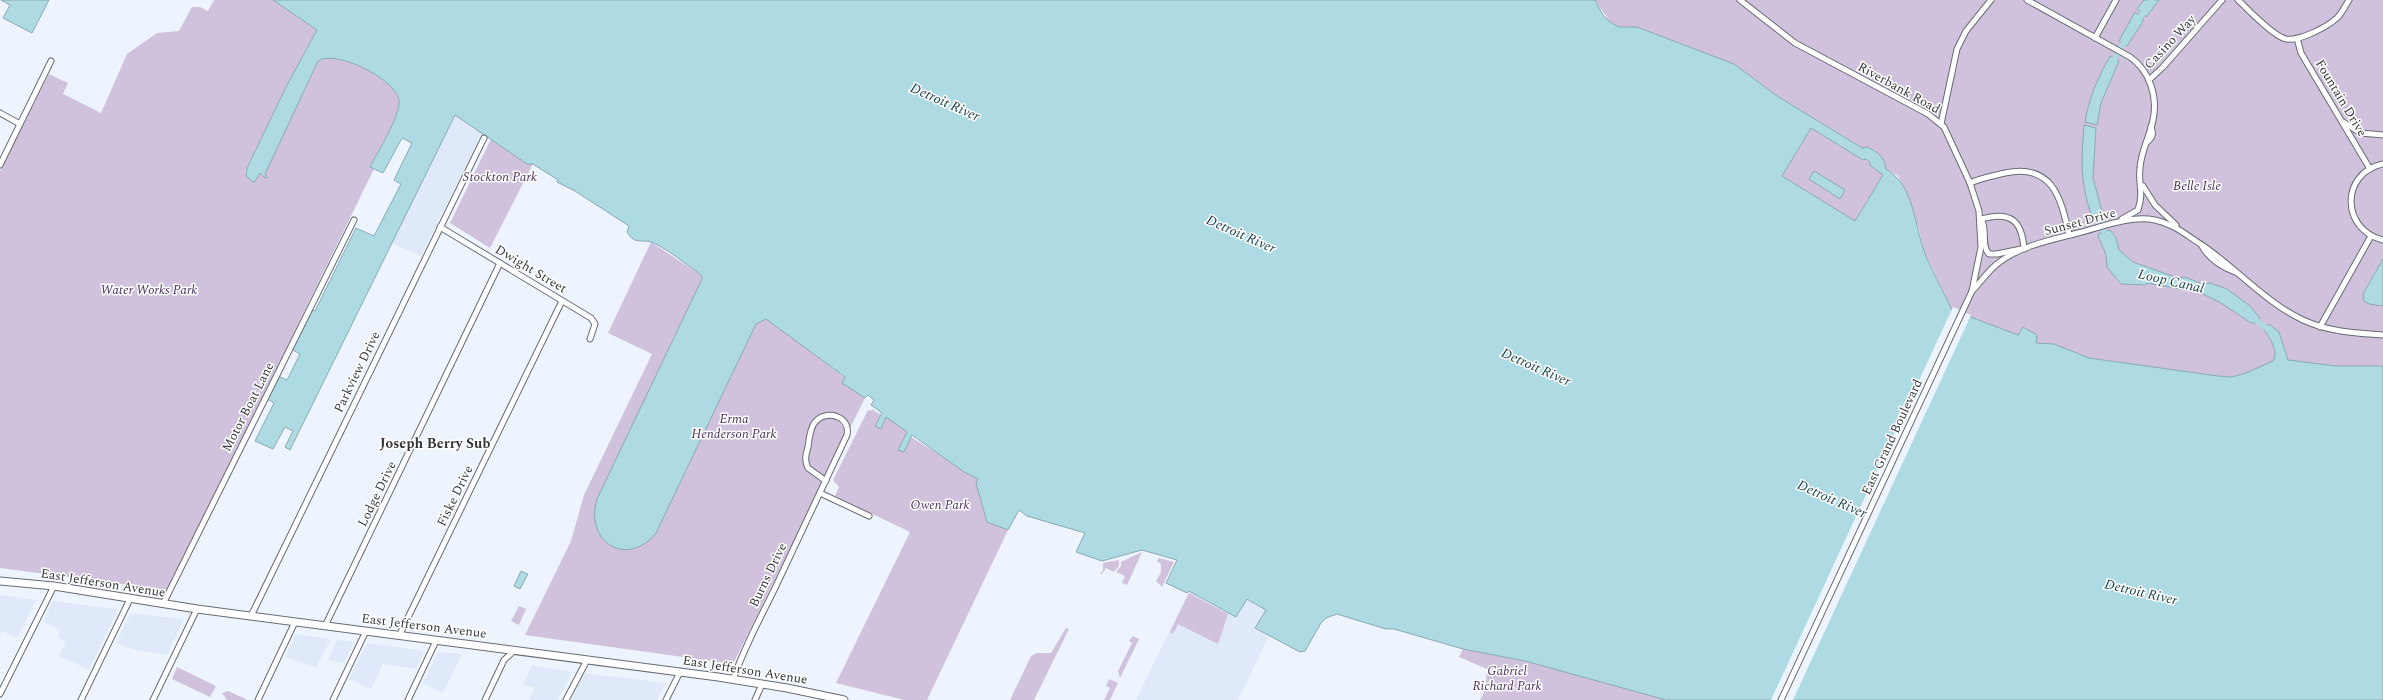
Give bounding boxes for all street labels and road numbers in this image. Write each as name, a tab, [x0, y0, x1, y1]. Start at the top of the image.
street label: Casino Way	[2139, 10, 2201, 74]
street label: Fountain Drive	[2310, 55, 2372, 141]
street label: Riverbank Road	[1854, 57, 1944, 119]
street label: Sunset Drive	[2042, 203, 2118, 241]
street label: Dwight Street	[491, 240, 571, 299]
street label: Parkview Drive	[329, 328, 385, 416]
street label: Motor Boat Lane	[217, 359, 279, 455]
street label: East Grand Boulevard	[1856, 376, 1928, 498]
street label: Lodge Drive	[352, 458, 402, 530]
street label: Fiske Drive	[432, 462, 478, 530]
street label: Burns Drive	[744, 539, 792, 611]
street label: East Jefferson Avenue	[39, 563, 167, 603]
street label: East Jefferson Avenue	[360, 608, 488, 644]
street label: East Jefferson Avenue	[681, 650, 809, 690]

